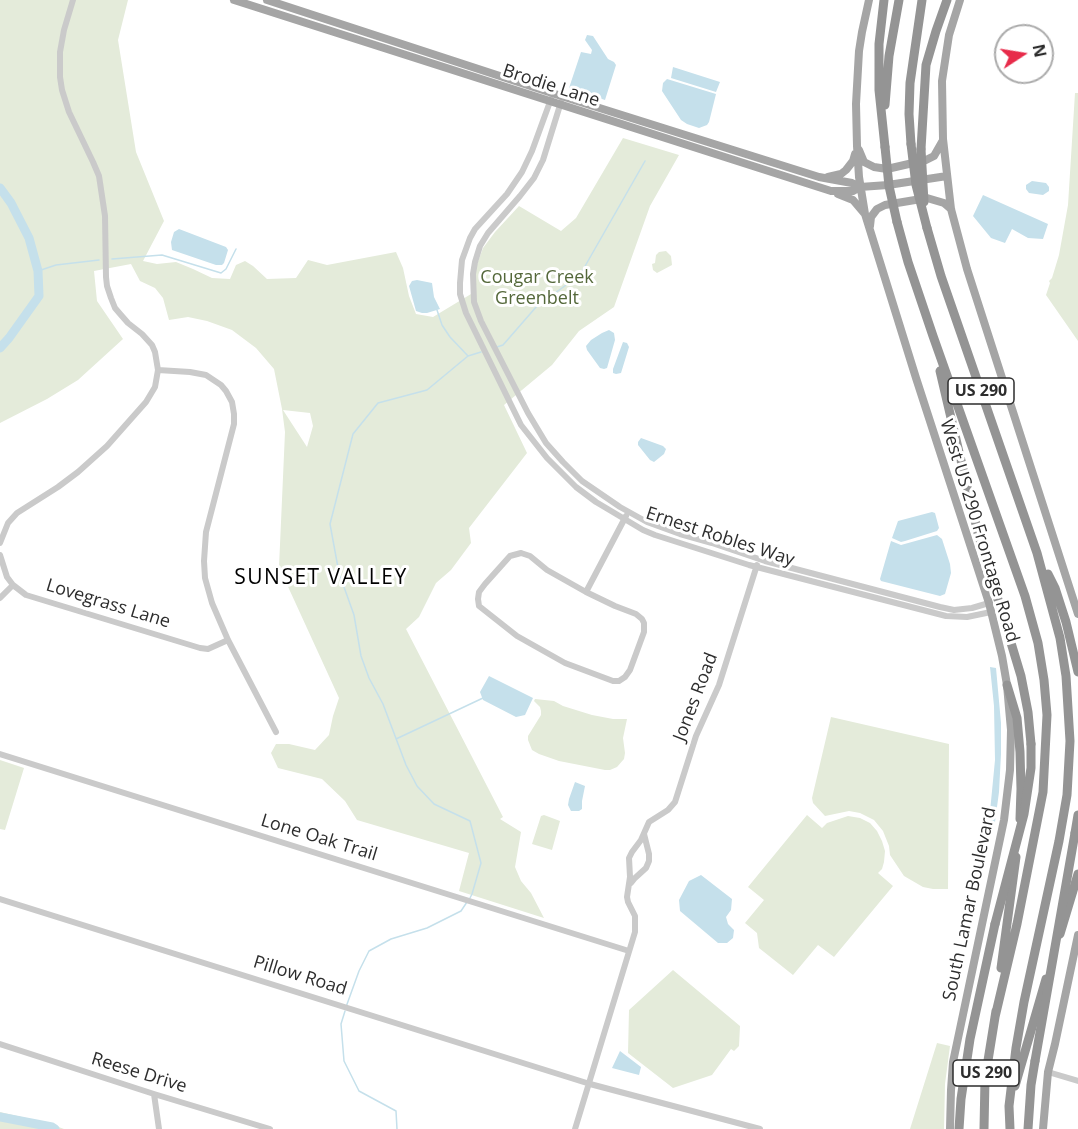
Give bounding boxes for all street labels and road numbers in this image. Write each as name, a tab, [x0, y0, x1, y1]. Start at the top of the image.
street label: Brodie Lane	[500, 60, 602, 112]
road number: US 290	[948, 378, 1014, 404]
street label: West US 290 Frontage Road	[935, 417, 1023, 645]
street label: Ernest Robles Way	[643, 503, 797, 571]
street label: Lovegrass Lane	[43, 575, 173, 633]
street label: Jones Road	[669, 650, 723, 744]
street label: South Lamar Boulevard	[939, 805, 1001, 1003]
street label: Lone Oak Trail	[258, 810, 380, 866]
street label: Pillow Road	[251, 952, 349, 1000]
street label: Reese Drive	[89, 1048, 189, 1098]
road number: US 290	[953, 1060, 1019, 1086]

